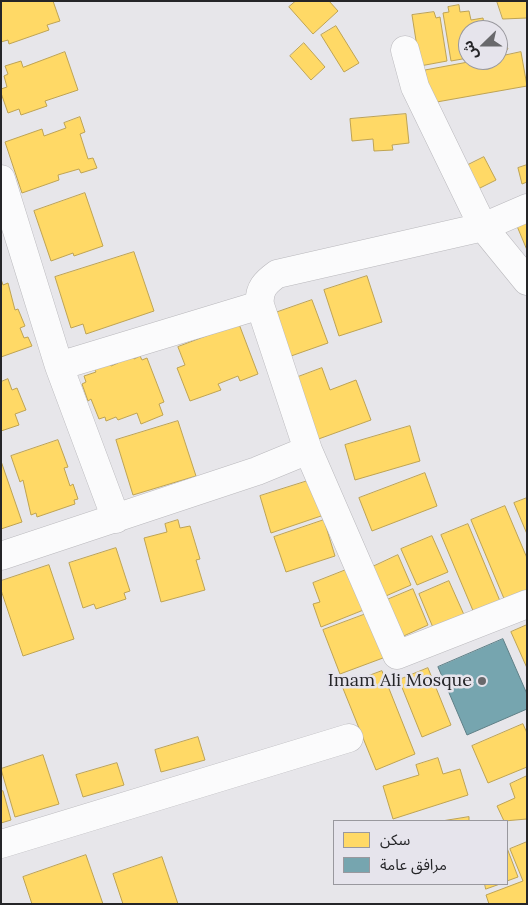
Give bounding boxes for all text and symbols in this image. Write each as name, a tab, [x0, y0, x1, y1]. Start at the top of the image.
north arrow	[458, 20, 508, 70]
text: ش	[458, 38, 482, 63]
place label: Imam Ali Mosque	[328, 670, 472, 692]
marker: Imam Ali Mosque	[476, 675, 488, 687]
legend	[333, 820, 508, 885]
text: سكن	[380, 830, 410, 849]
text: مرافق عامة	[380, 855, 447, 874]

